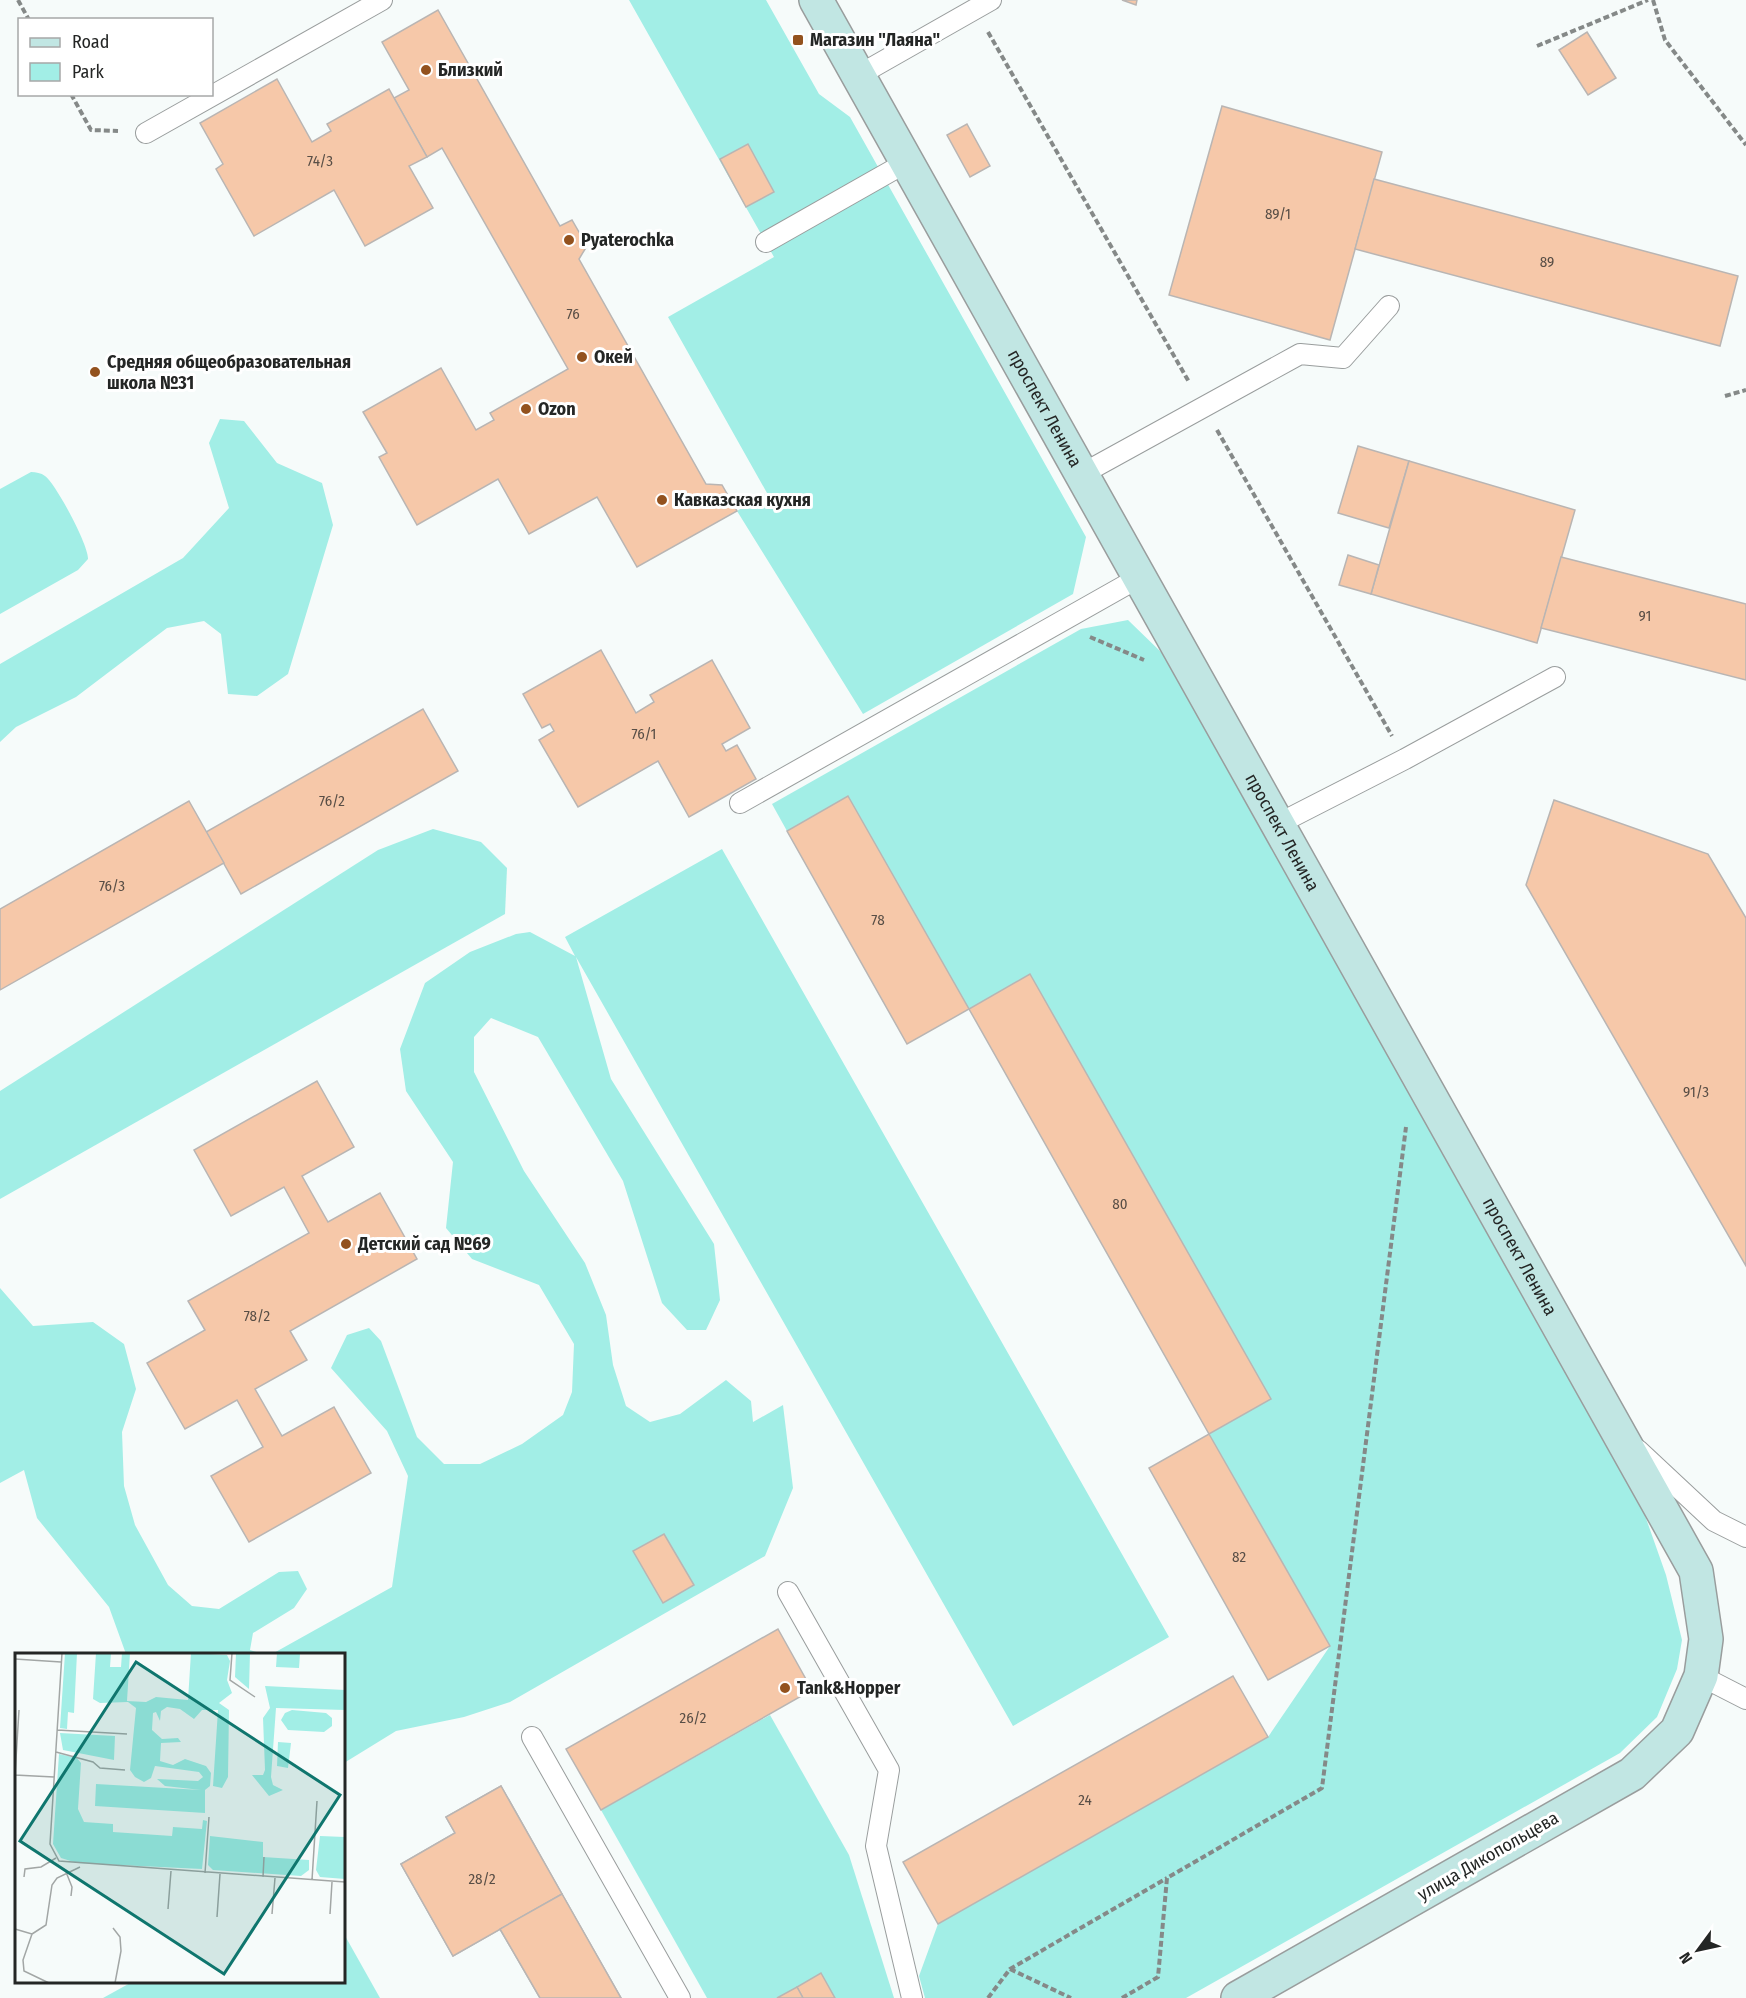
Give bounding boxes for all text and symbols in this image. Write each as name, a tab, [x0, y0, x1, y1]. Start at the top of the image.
legend	[18, 18, 213, 96]
place label: Магазин "Лаяна"	[810, 29, 940, 51]
text: Road	[72, 31, 109, 53]
marker: Магазин "Лаяна"	[791, 33, 805, 47]
place label: Близкий	[438, 59, 503, 81]
text: Park	[72, 61, 105, 83]
marker: Близкий	[419, 63, 433, 77]
house number: 74/3	[307, 152, 333, 170]
house number: 89/1	[1265, 205, 1291, 223]
place label: Pyaterochka	[581, 229, 674, 251]
marker: Pyaterochka	[562, 233, 576, 247]
house number: 89	[1540, 253, 1554, 271]
house number: 76	[566, 305, 580, 323]
street label: проспект Ленина	[1003, 345, 1087, 471]
place label: Окей	[594, 346, 633, 368]
marker: Окей	[575, 350, 589, 364]
place label: Средняя общеобразовательная школа №31	[107, 351, 351, 394]
marker: Средняя общеобразовательная школа №31	[88, 365, 102, 379]
place label: Ozon	[538, 398, 576, 420]
marker: Ozon	[519, 402, 533, 416]
place label: Кавказская кухня	[674, 489, 811, 511]
marker: Кавказская кухня	[655, 493, 669, 507]
house number: 91	[1639, 607, 1651, 625]
house number: 76/1	[632, 725, 656, 743]
street label: проспект Ленина	[1240, 769, 1324, 895]
house number: 76/2	[319, 792, 345, 810]
house number: 76/3	[99, 877, 125, 895]
house number: 78	[871, 911, 885, 929]
house number: 91/3	[1683, 1083, 1709, 1101]
street label: проспект Ленина	[1478, 1193, 1562, 1319]
house number: 80	[1112, 1195, 1128, 1213]
place label: Детский сад №69	[357, 1233, 491, 1255]
marker: Детский сад №69	[339, 1237, 353, 1251]
house number: 78/2	[244, 1307, 271, 1325]
house number: 82	[1232, 1548, 1246, 1566]
inset map	[15, 1653, 345, 1983]
place label: Tank&Hopper	[797, 1677, 901, 1699]
marker: Tank&Hopper	[778, 1681, 792, 1695]
house number: 26/2	[680, 1709, 707, 1727]
house number: 24	[1078, 1791, 1092, 1809]
street label: улица Дикопольцева	[1414, 1807, 1563, 1905]
house number: 28/2	[468, 1870, 496, 1888]
north arrow	[1668, 1920, 1728, 1980]
text: N	[1675, 1949, 1696, 1967]

